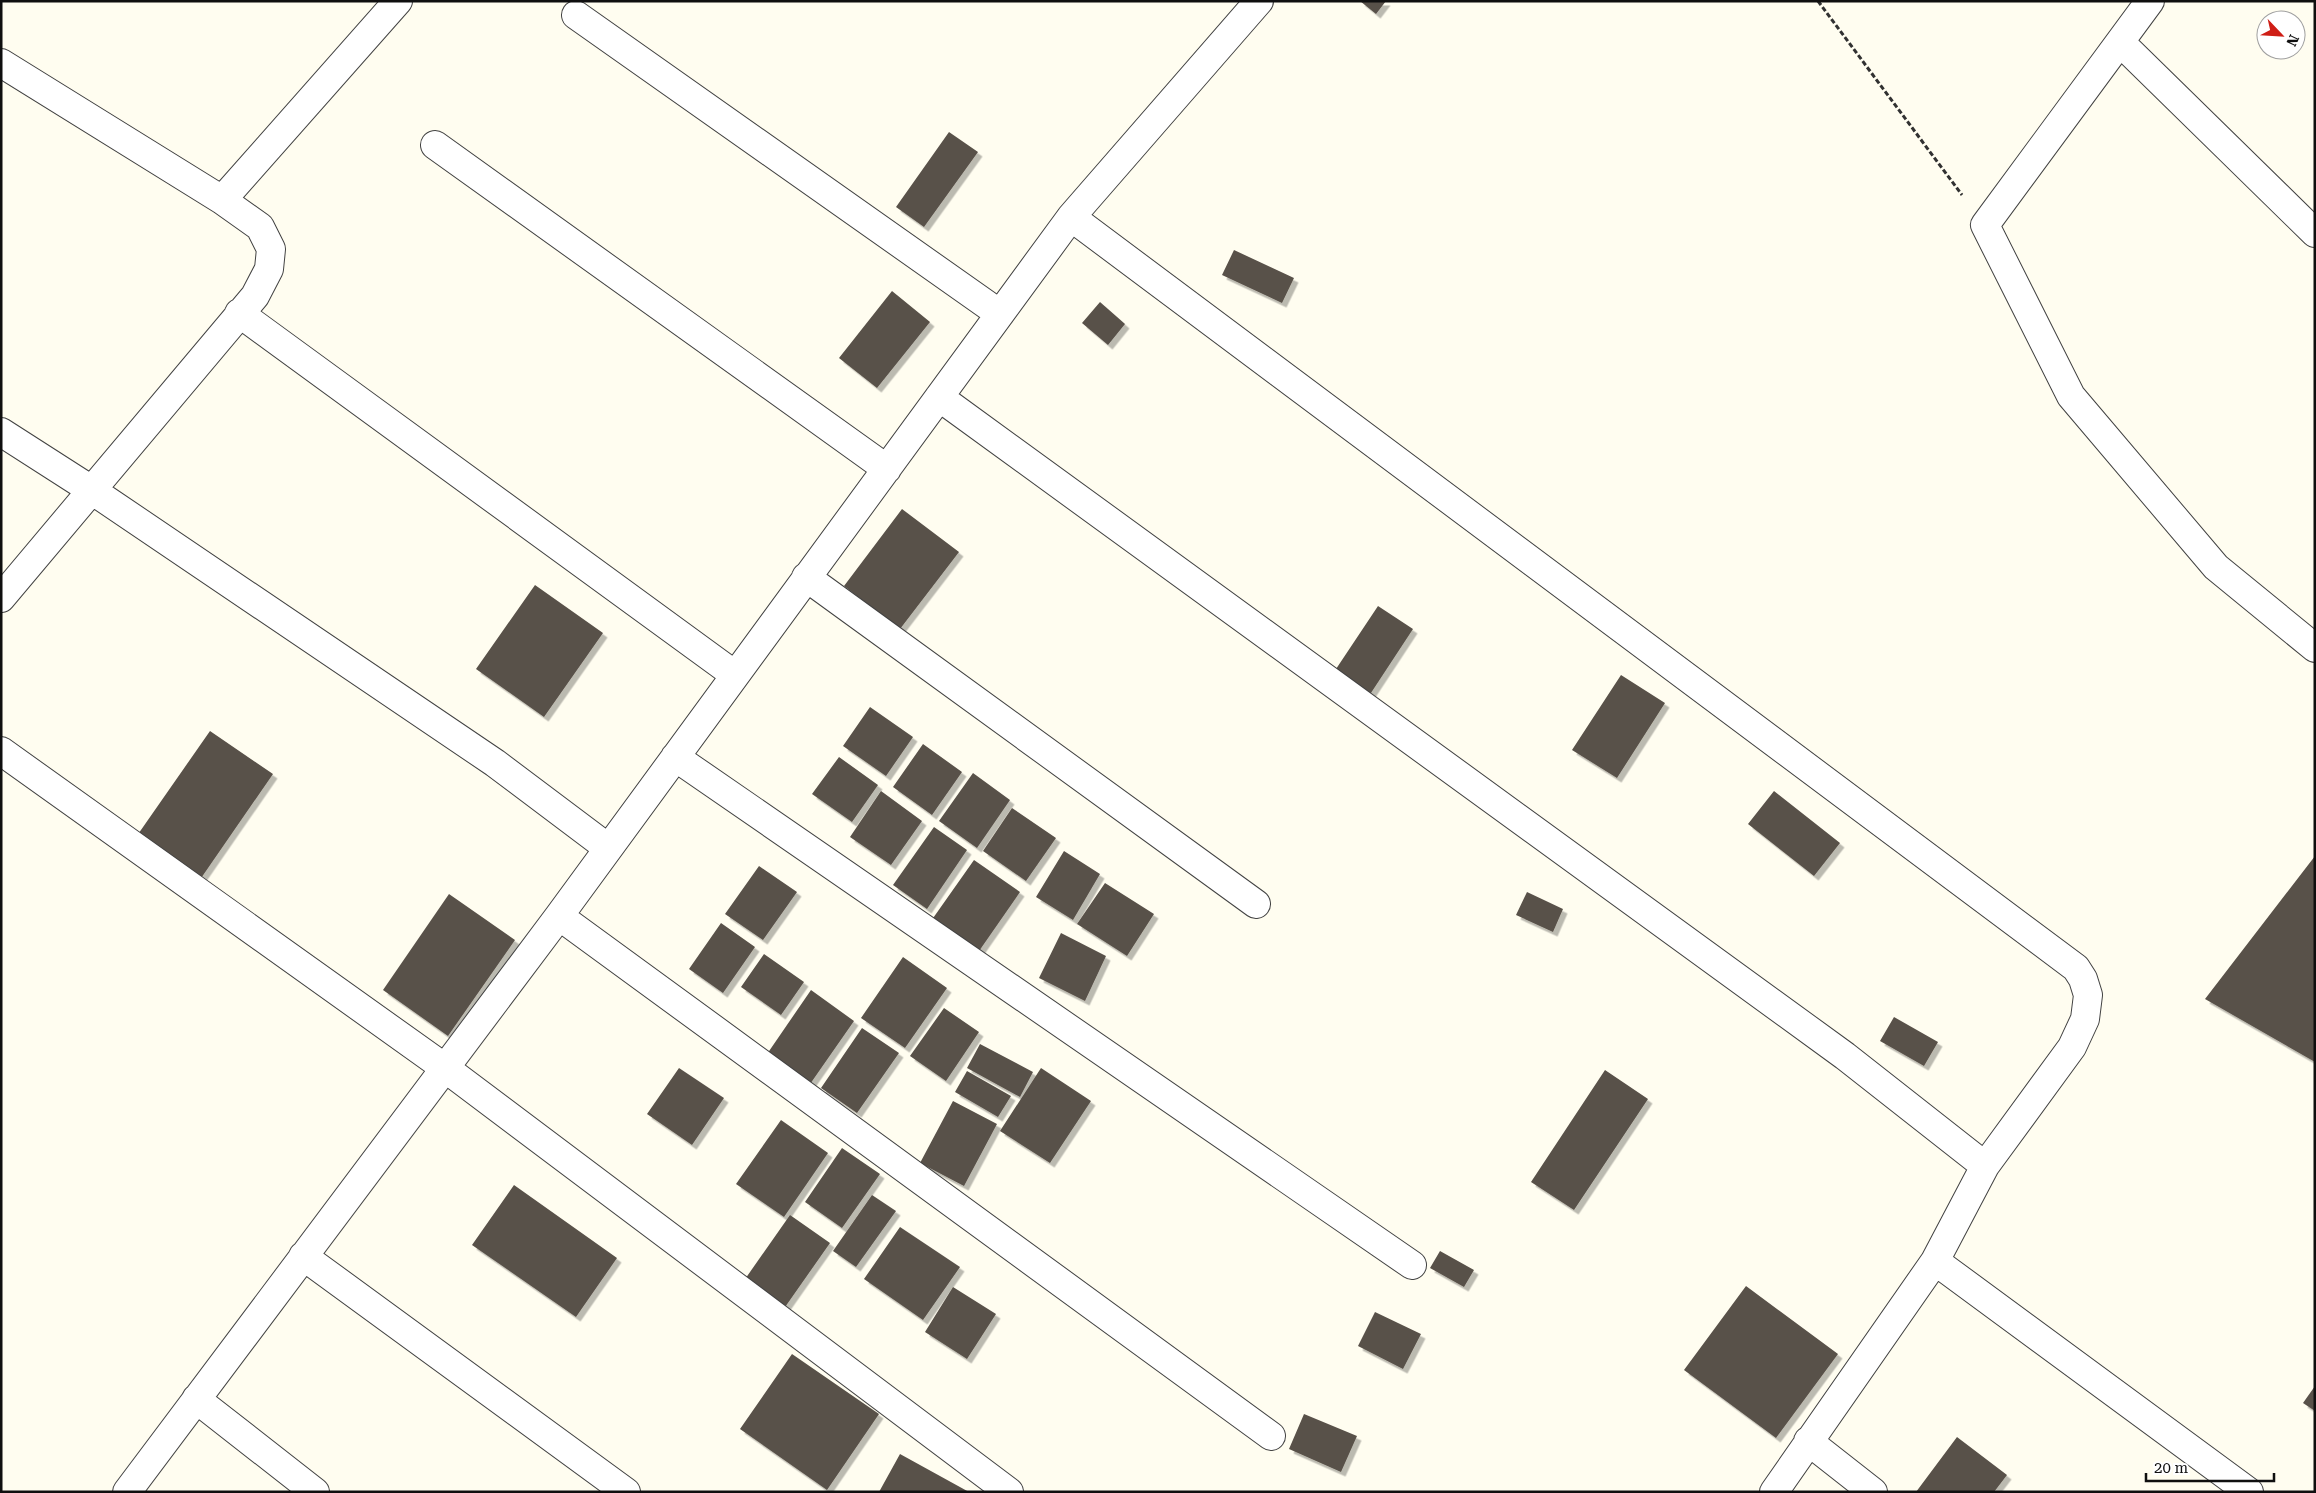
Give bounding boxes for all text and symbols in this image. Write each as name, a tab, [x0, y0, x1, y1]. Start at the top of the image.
north arrow	[2256, 10, 2306, 60]
text: N	[2283, 32, 2302, 49]
scale bar	[2146, 1450, 2274, 1482]
text: 20 m	[2154, 1459, 2189, 1477]

